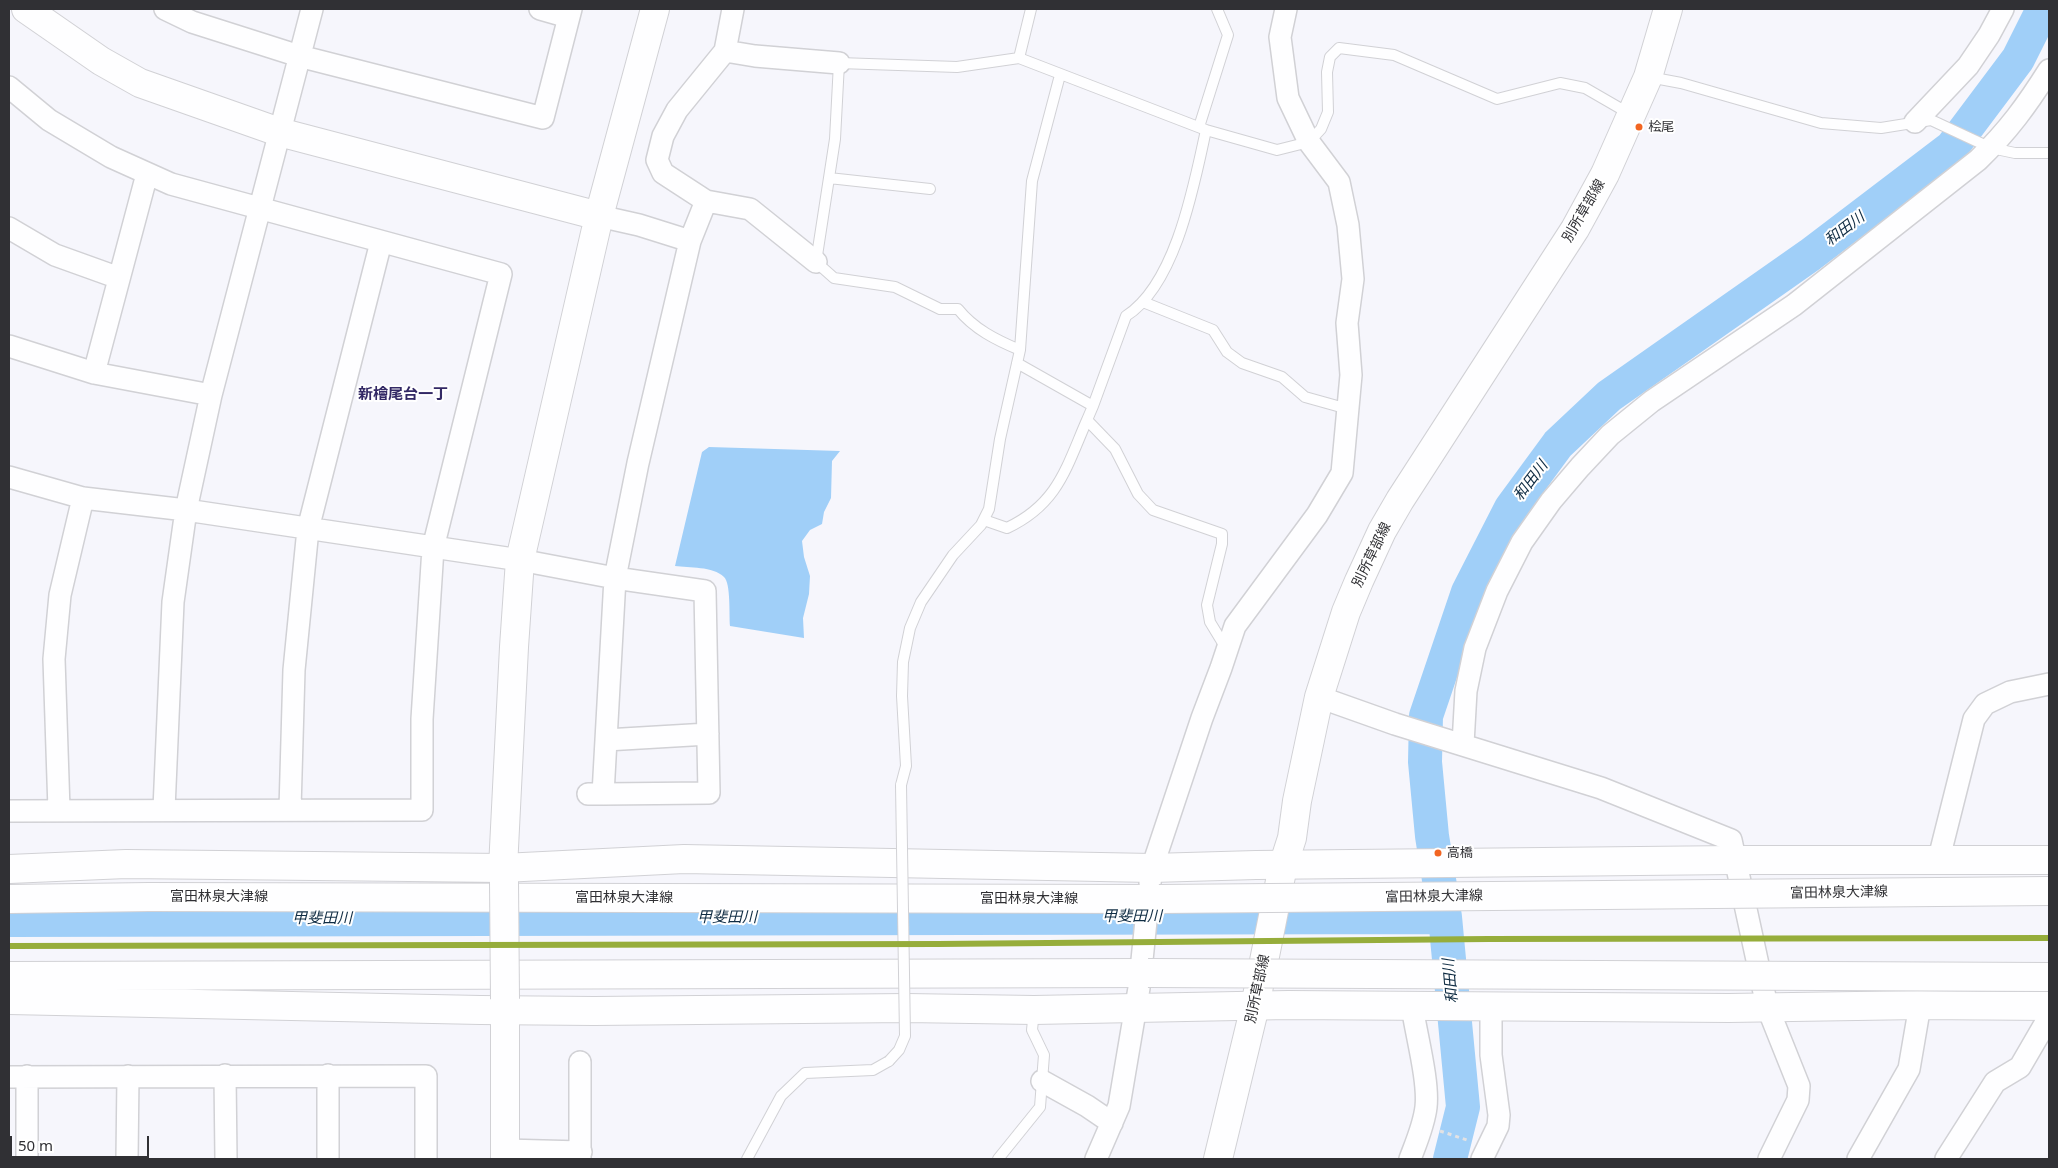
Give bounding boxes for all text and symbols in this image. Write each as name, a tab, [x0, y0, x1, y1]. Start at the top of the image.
place label: 桧尾	[1648, 119, 1674, 135]
marker: 桧尾	[1634, 122, 1644, 132]
street label: 別所草部線	[1559, 176, 1609, 246]
water label: 和田川	[1822, 208, 1868, 250]
district label: 新檜尾台一丁	[358, 386, 448, 404]
water label: 和田川	[1510, 458, 1552, 504]
street label: 別所草部線	[1349, 520, 1395, 590]
place label: 高橋	[1447, 845, 1473, 861]
marker: 高橋	[1433, 848, 1443, 858]
street label: 富田林泉大津線	[1790, 884, 1888, 902]
street label: 富田林泉大津線	[1385, 888, 1483, 906]
street label: 富田林泉大津線	[170, 889, 268, 905]
street label: 富田林泉大津線	[575, 890, 673, 906]
street label: 富田林泉大津線	[980, 891, 1078, 907]
water label: 甲斐田川	[1102, 908, 1162, 926]
water label: 甲斐田川	[697, 909, 757, 927]
water label: 甲斐田川	[292, 910, 352, 928]
street label: 別所草部線	[1243, 953, 1273, 1025]
water label: 和田川	[1440, 958, 1462, 1004]
scale bar	[12, 1126, 151, 1158]
text: 50 m	[18, 1135, 53, 1155]

